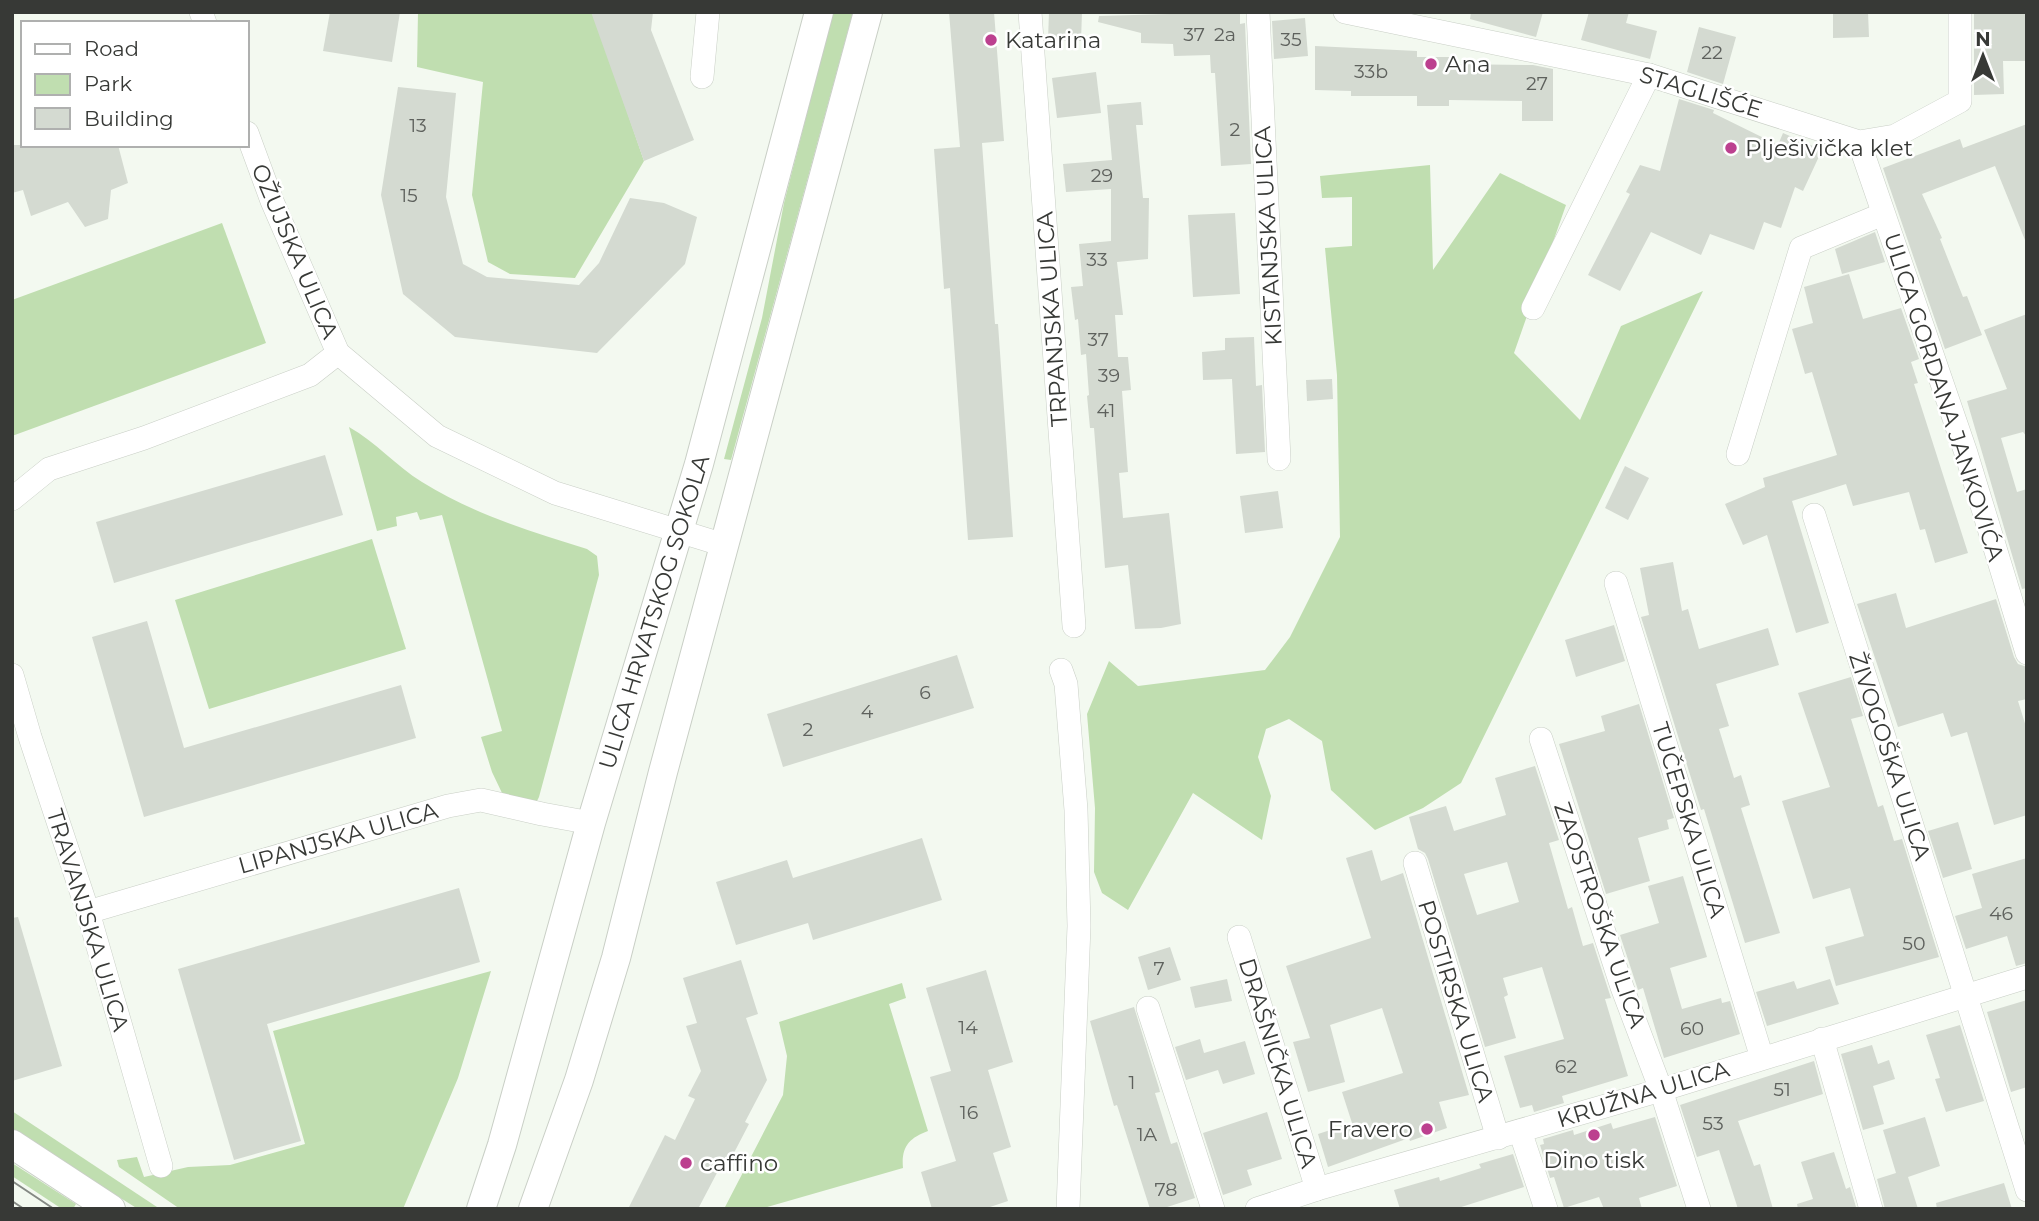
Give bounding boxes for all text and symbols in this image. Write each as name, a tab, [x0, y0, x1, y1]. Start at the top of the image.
legend	[21, 21, 248, 147]
north arrow	[1948, 21, 2018, 91]
house number: 37	[1183, 23, 1205, 46]
house number: 2a	[1214, 23, 1236, 46]
place label: Katarina	[1005, 26, 1101, 54]
house number: 35	[1280, 28, 1302, 51]
text: N	[1975, 28, 1991, 51]
marker: Katarina	[983, 32, 999, 48]
text: Road	[84, 36, 139, 61]
house number: 22	[1701, 41, 1723, 64]
place label: Ana	[1445, 50, 1491, 78]
marker: Ana	[1423, 56, 1439, 72]
house number: 33b	[1354, 60, 1388, 83]
street label: STAGLIŠĆE	[1636, 60, 1766, 124]
text: Park	[84, 71, 132, 96]
house number: 27	[1526, 72, 1548, 95]
text: Building	[84, 106, 174, 131]
house number: 13	[409, 114, 427, 137]
house number: 2	[1230, 118, 1241, 141]
street label: KISTANJSKA ULICA	[1248, 125, 1288, 346]
place label: Plješivička klet	[1745, 134, 1913, 162]
marker: Plješivička klet	[1723, 140, 1739, 156]
street label: OŽUJSKA ULICA	[246, 159, 345, 343]
house number: 29	[1091, 164, 1113, 187]
house number: 15	[400, 184, 418, 207]
street label: TRPANJSKA ULICA	[1030, 210, 1073, 427]
street label: ULICA GORDANA JANKOVIĆA	[1878, 230, 2010, 565]
house number: 33	[1086, 248, 1108, 271]
house number: 37	[1087, 328, 1109, 351]
house number: 39	[1098, 364, 1120, 387]
house number: 41	[1097, 399, 1115, 422]
street label: ULICA HRVATSKOG SOKOLA	[593, 451, 715, 773]
street label: ŽIVOGOŠKA ULICA	[1843, 648, 1937, 864]
house number: 6	[919, 681, 931, 704]
house number: 4	[861, 700, 874, 723]
house number: 2	[803, 718, 814, 741]
street label: TUČEPSKA ULICA	[1646, 719, 1732, 922]
street label: LIPANJSKA ULICA	[235, 796, 441, 880]
street label: ZAOSTROŠKA ULICA	[1548, 798, 1652, 1032]
street label: TRAVANJSKA ULICA	[41, 805, 135, 1035]
street label: POSTIRSKA ULICA	[1412, 896, 1500, 1106]
house number: 46	[1989, 902, 2013, 925]
house number: 50	[1902, 932, 1926, 955]
street label: DRAŠNIČKA ULICA	[1233, 955, 1323, 1172]
house number: 7	[1153, 957, 1165, 980]
house number: 14	[958, 1016, 978, 1039]
house number: 60	[1680, 1017, 1704, 1040]
street label: KRUŽNA ULICA	[1554, 1054, 1733, 1133]
house number: 62	[1555, 1055, 1577, 1078]
house number: 1	[1129, 1071, 1135, 1094]
house number: 51	[1773, 1078, 1791, 1101]
house number: 16	[960, 1101, 978, 1124]
house number: 53	[1702, 1112, 1724, 1135]
place label: Fravero	[1328, 1115, 1413, 1143]
marker: Fravero	[1419, 1121, 1435, 1137]
house number: 1A	[1137, 1123, 1158, 1146]
marker: Dino tisk	[1586, 1127, 1602, 1143]
place label: Dino tisk	[1543, 1146, 1645, 1174]
place label: caffino	[700, 1149, 778, 1177]
marker: caffino	[678, 1155, 694, 1171]
house number: 78	[1155, 1178, 1177, 1201]

